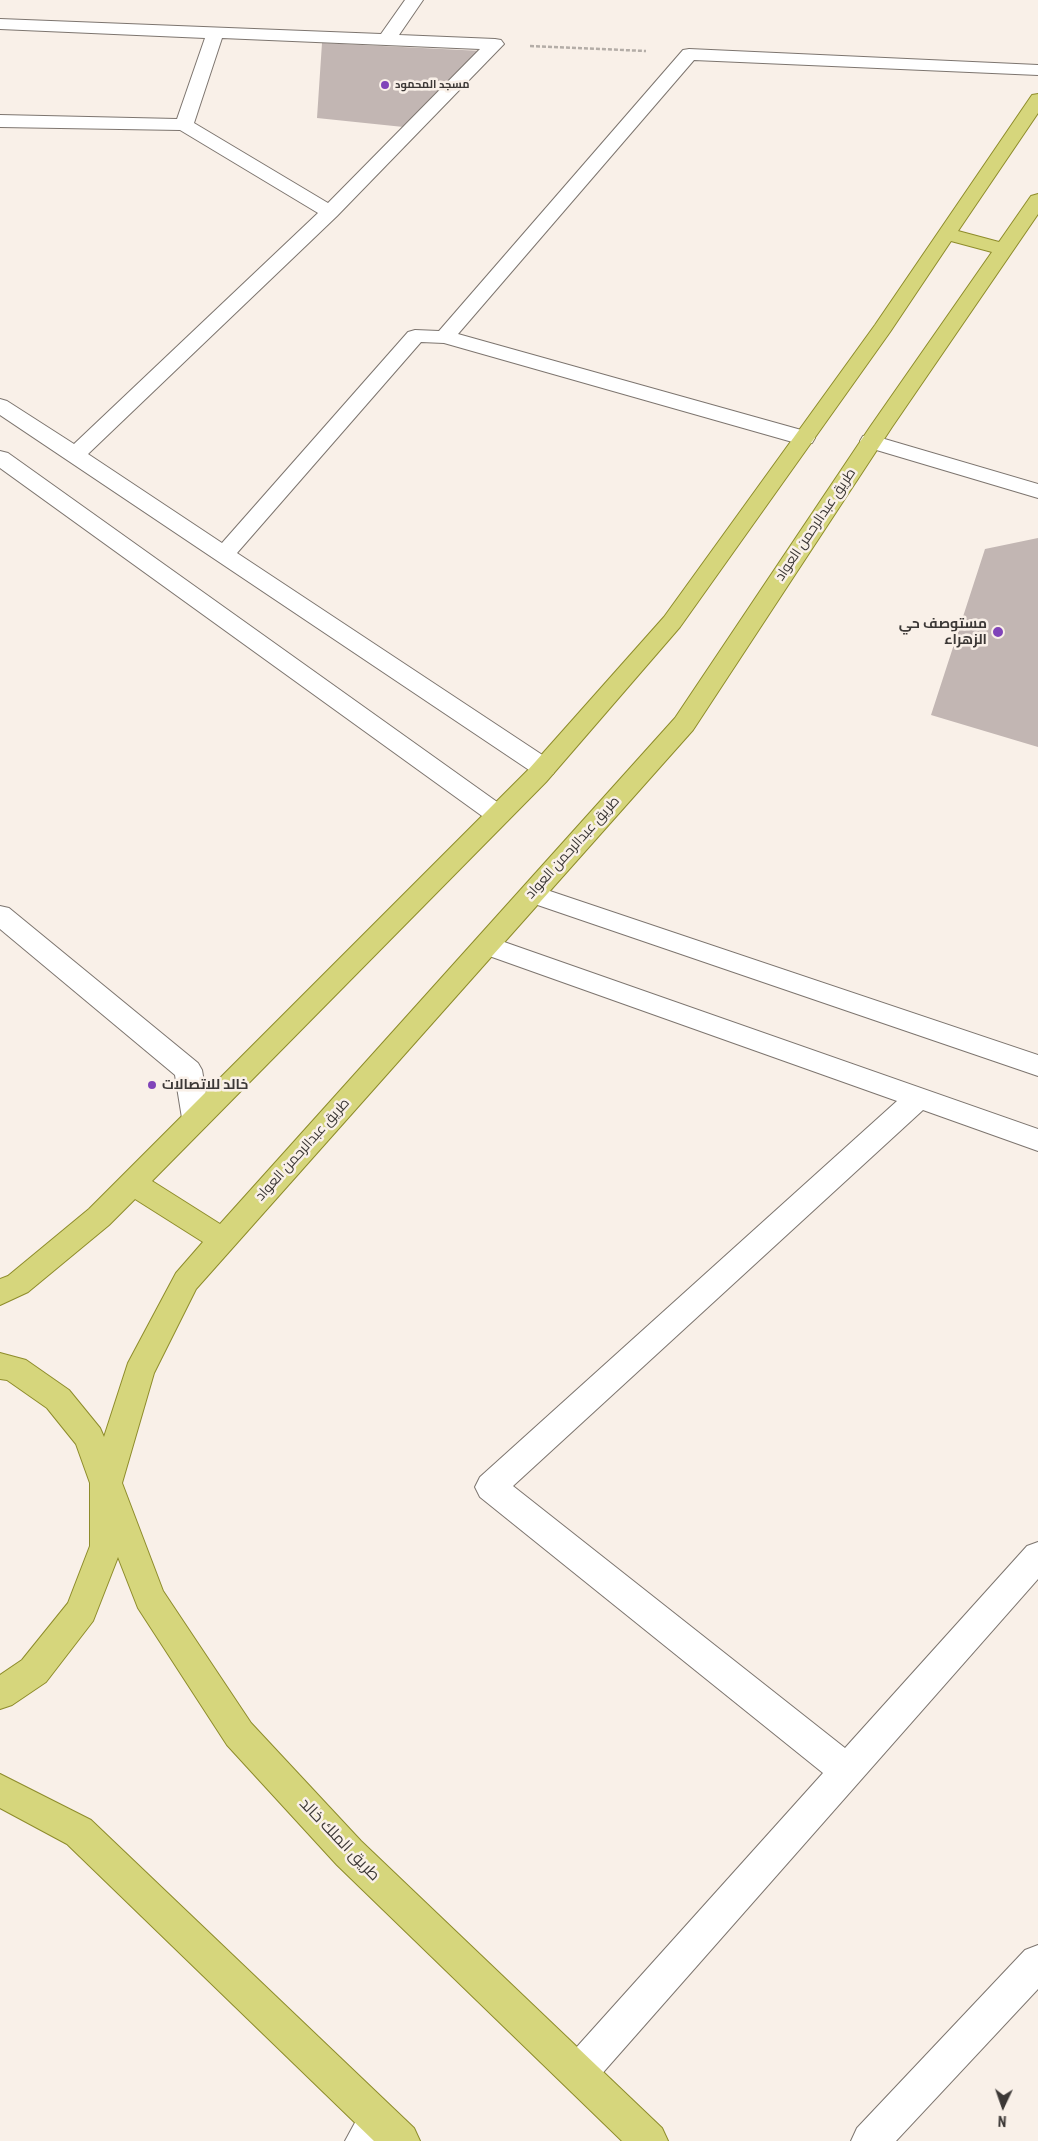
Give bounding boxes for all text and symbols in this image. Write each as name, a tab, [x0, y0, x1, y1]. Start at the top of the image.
place label: مسجد المحمود	[395, 78, 470, 92]
marker: مسجد المحمود	[379, 79, 391, 91]
street label: طريق عبدالرحمن العواد	[772, 465, 860, 585]
place label: مستوصف حي الزهراء	[899, 616, 987, 648]
marker: مستوصف حي الزهراء	[991, 625, 1005, 639]
street label: طريق عبدالرحمن العواد	[523, 793, 623, 903]
place label: خالد للاتصالات	[162, 1077, 248, 1093]
marker: خالد للاتصالات	[146, 1079, 158, 1091]
street label: طريق عبدالرحمن العواد	[253, 1095, 353, 1205]
street label: طريق الملك خالد	[295, 1795, 383, 1885]
north arrow	[978, 2081, 1028, 2131]
text: N	[998, 2113, 1007, 2129]

